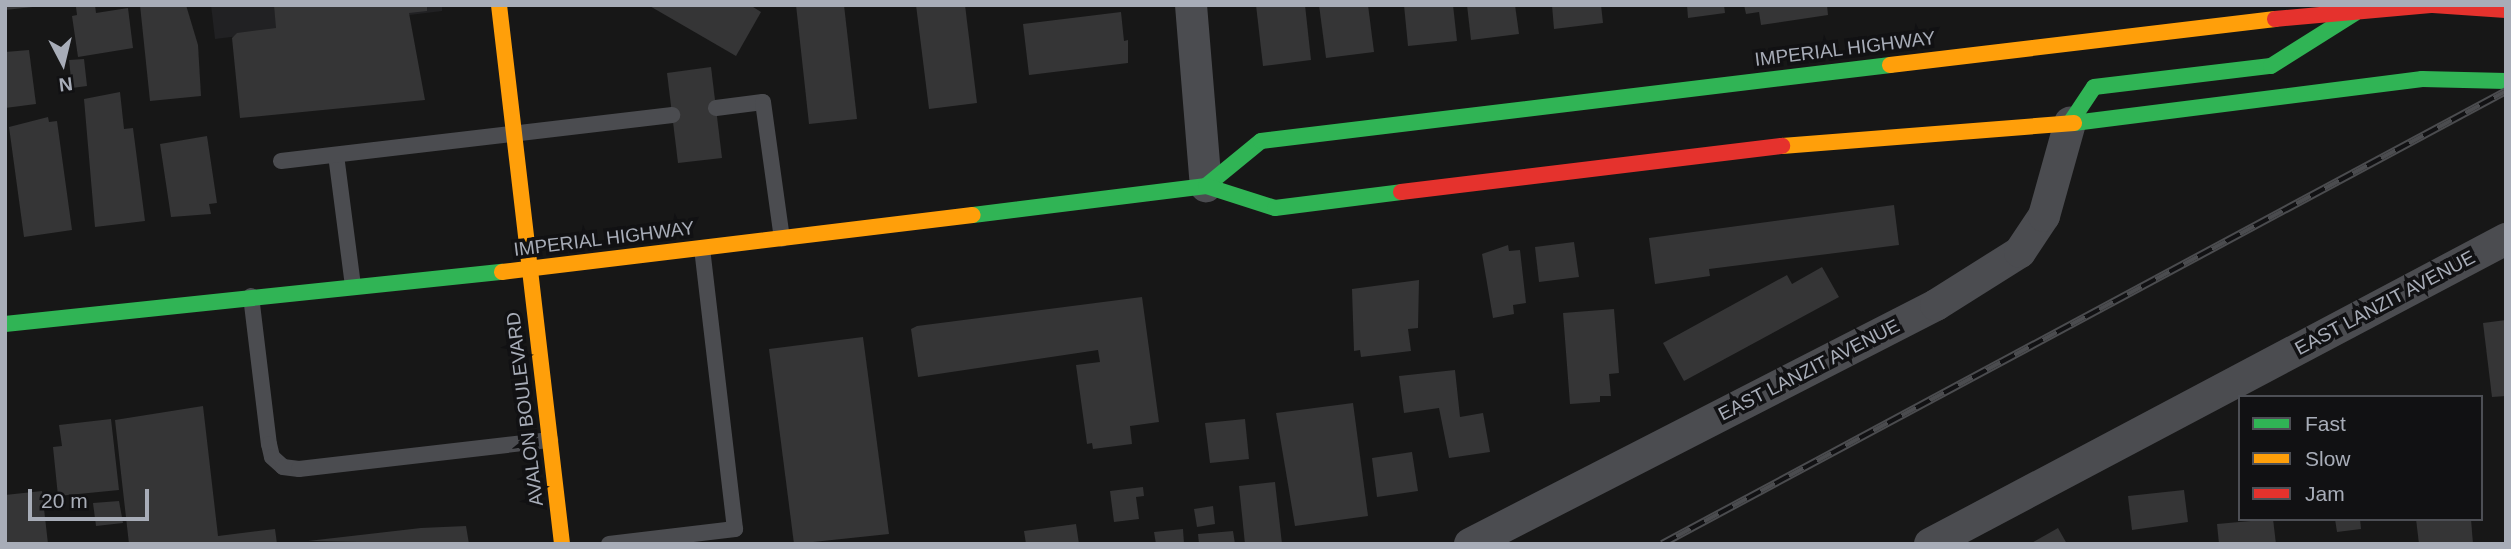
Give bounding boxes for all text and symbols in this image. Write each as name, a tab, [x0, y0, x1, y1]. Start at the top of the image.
street label: IMPERIAL HIGHWAY	[1753, 27, 1937, 71]
north arrow	[28, 28, 98, 98]
text: N	[58, 73, 74, 96]
street label: IMPERIAL HIGHWAY	[512, 217, 696, 261]
street label: EAST LANZIT AVENUE	[2290, 245, 2480, 361]
street label: AVALON BOULEVARD	[502, 311, 548, 507]
street label: EAST LANZIT AVENUE	[1714, 314, 1904, 426]
legend	[2238, 395, 2483, 521]
text: Fast	[2305, 412, 2346, 435]
text: Slow	[2305, 447, 2351, 470]
scale bar	[32, 476, 152, 520]
text: Jam	[2305, 482, 2345, 505]
text: 20 m	[41, 489, 88, 512]

